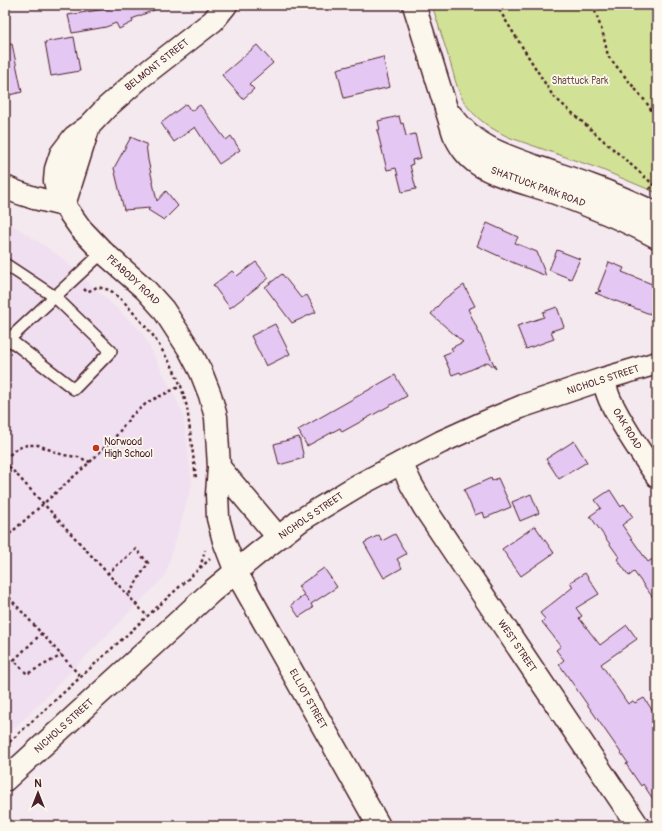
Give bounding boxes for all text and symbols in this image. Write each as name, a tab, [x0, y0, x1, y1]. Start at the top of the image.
street label: BELMONT STREET	[123, 36, 192, 94]
park label: Shattuck Park	[552, 75, 609, 87]
street label: SHATTUCK PARK ROAD	[489, 164, 587, 210]
street label: PEABODY ROAD	[104, 252, 162, 308]
street label: NICHOLS STREET	[565, 363, 641, 397]
street label: OAK ROAD	[610, 406, 644, 452]
place label: Norwood High School	[104, 436, 153, 460]
marker: Norwood High School	[91, 443, 101, 453]
street label: NICHOLS STREET	[276, 490, 346, 542]
street label: WEST STREET	[495, 618, 539, 675]
street label: ELLIOT STREET	[287, 667, 330, 731]
street label: NICHOLS STREET	[32, 696, 96, 756]
north arrow	[18, 773, 58, 813]
text: N	[34, 777, 42, 790]

